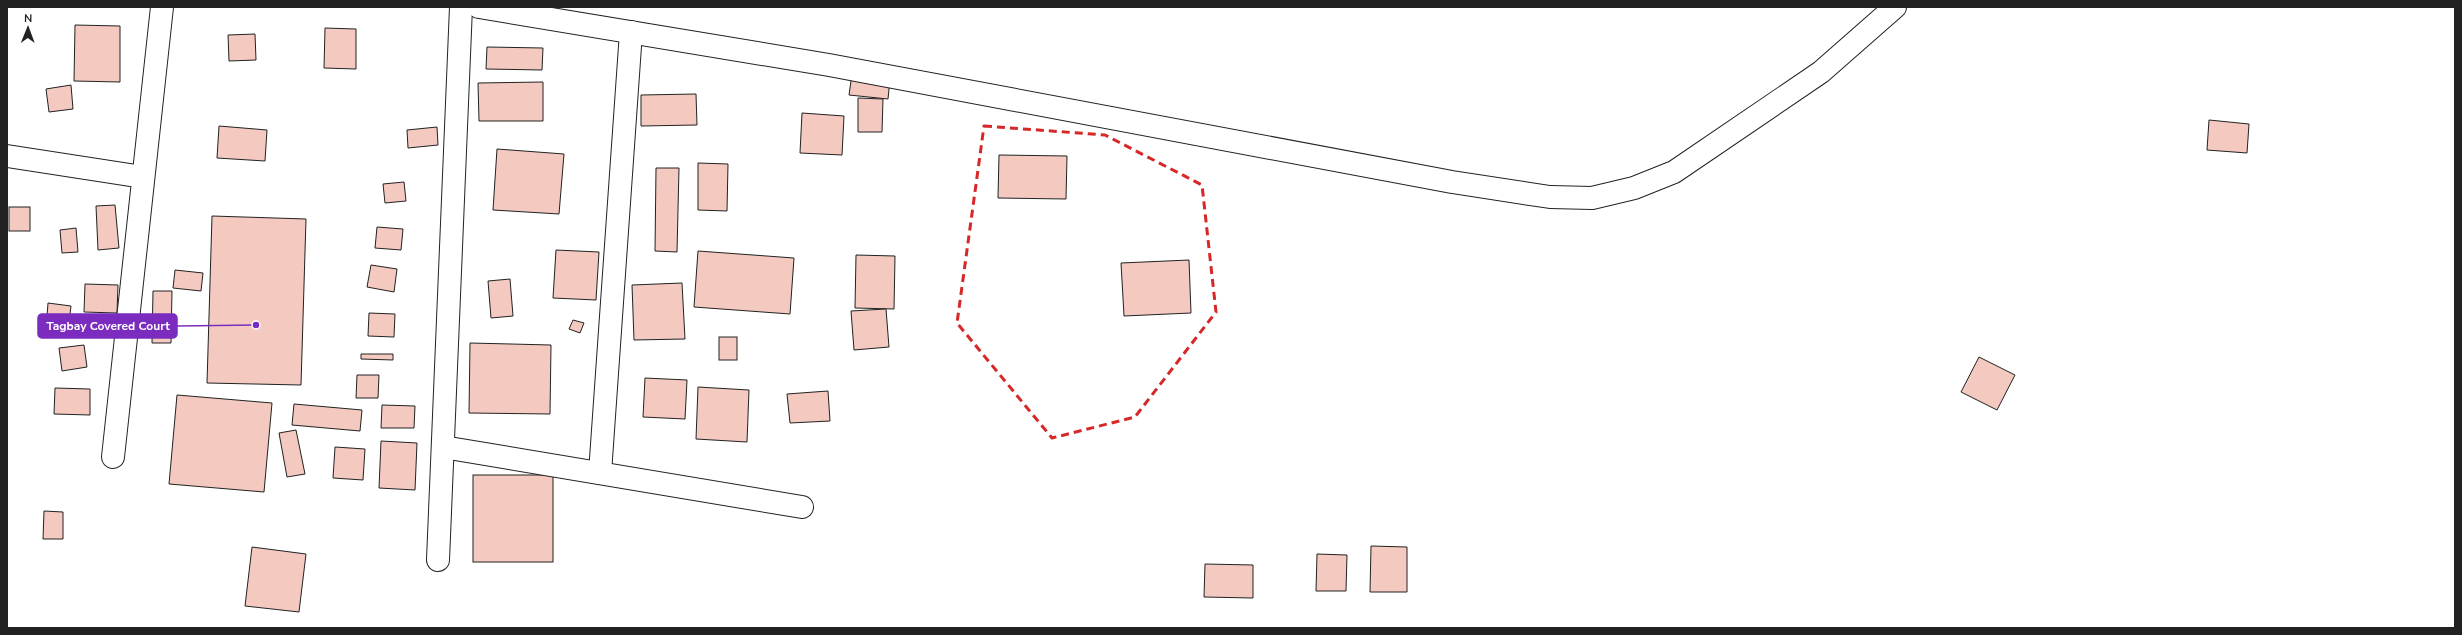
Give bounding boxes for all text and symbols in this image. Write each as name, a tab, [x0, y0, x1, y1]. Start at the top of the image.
north arrow	[8, 8, 48, 48]
text: N	[24, 11, 32, 26]
callout: Tagbay Covered Court	[38, 314, 177, 338]
text: Tagbay Covered Court	[46, 318, 170, 334]

